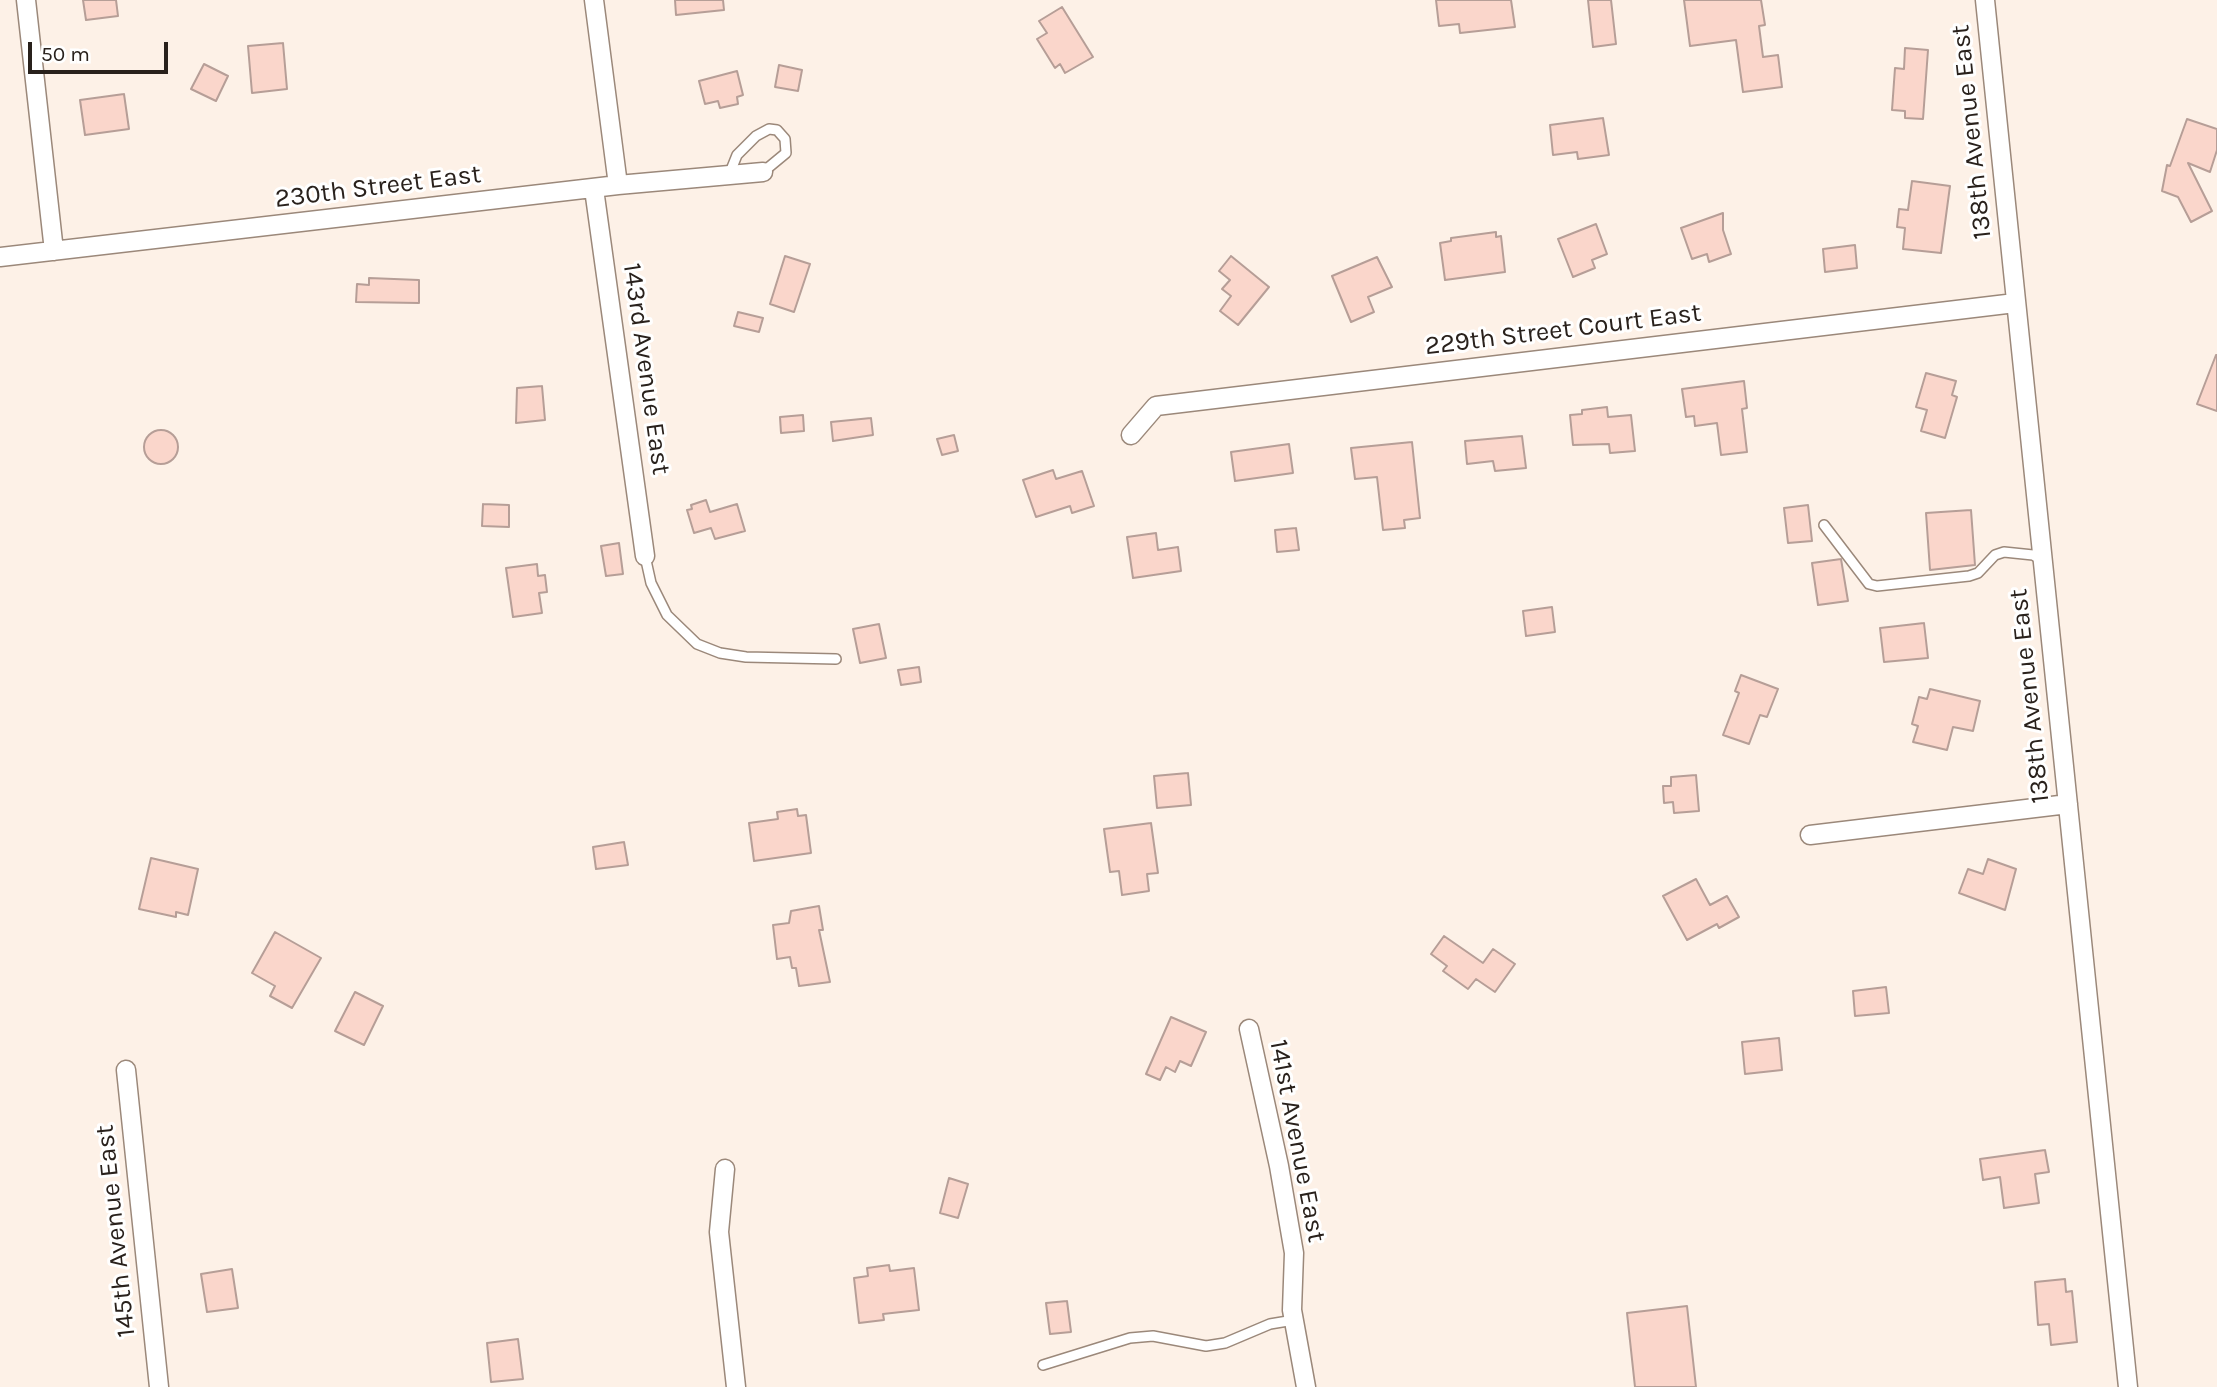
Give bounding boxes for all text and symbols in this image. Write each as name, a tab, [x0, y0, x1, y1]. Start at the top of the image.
street label: 138th Avenue East	[1945, 23, 1999, 241]
scale bar	[32, 28, 172, 72]
text: 50 m	[41, 42, 90, 66]
street label: 230th Street East	[273, 159, 483, 215]
street label: 143rd Avenue East	[616, 261, 676, 477]
street label: 229th Street Court East	[1423, 298, 1703, 362]
street label: 138th Avenue East	[2003, 587, 2057, 805]
street label: 141st Avenue East	[1262, 1037, 1332, 1245]
street label: 145th Avenue East	[89, 1123, 143, 1339]

